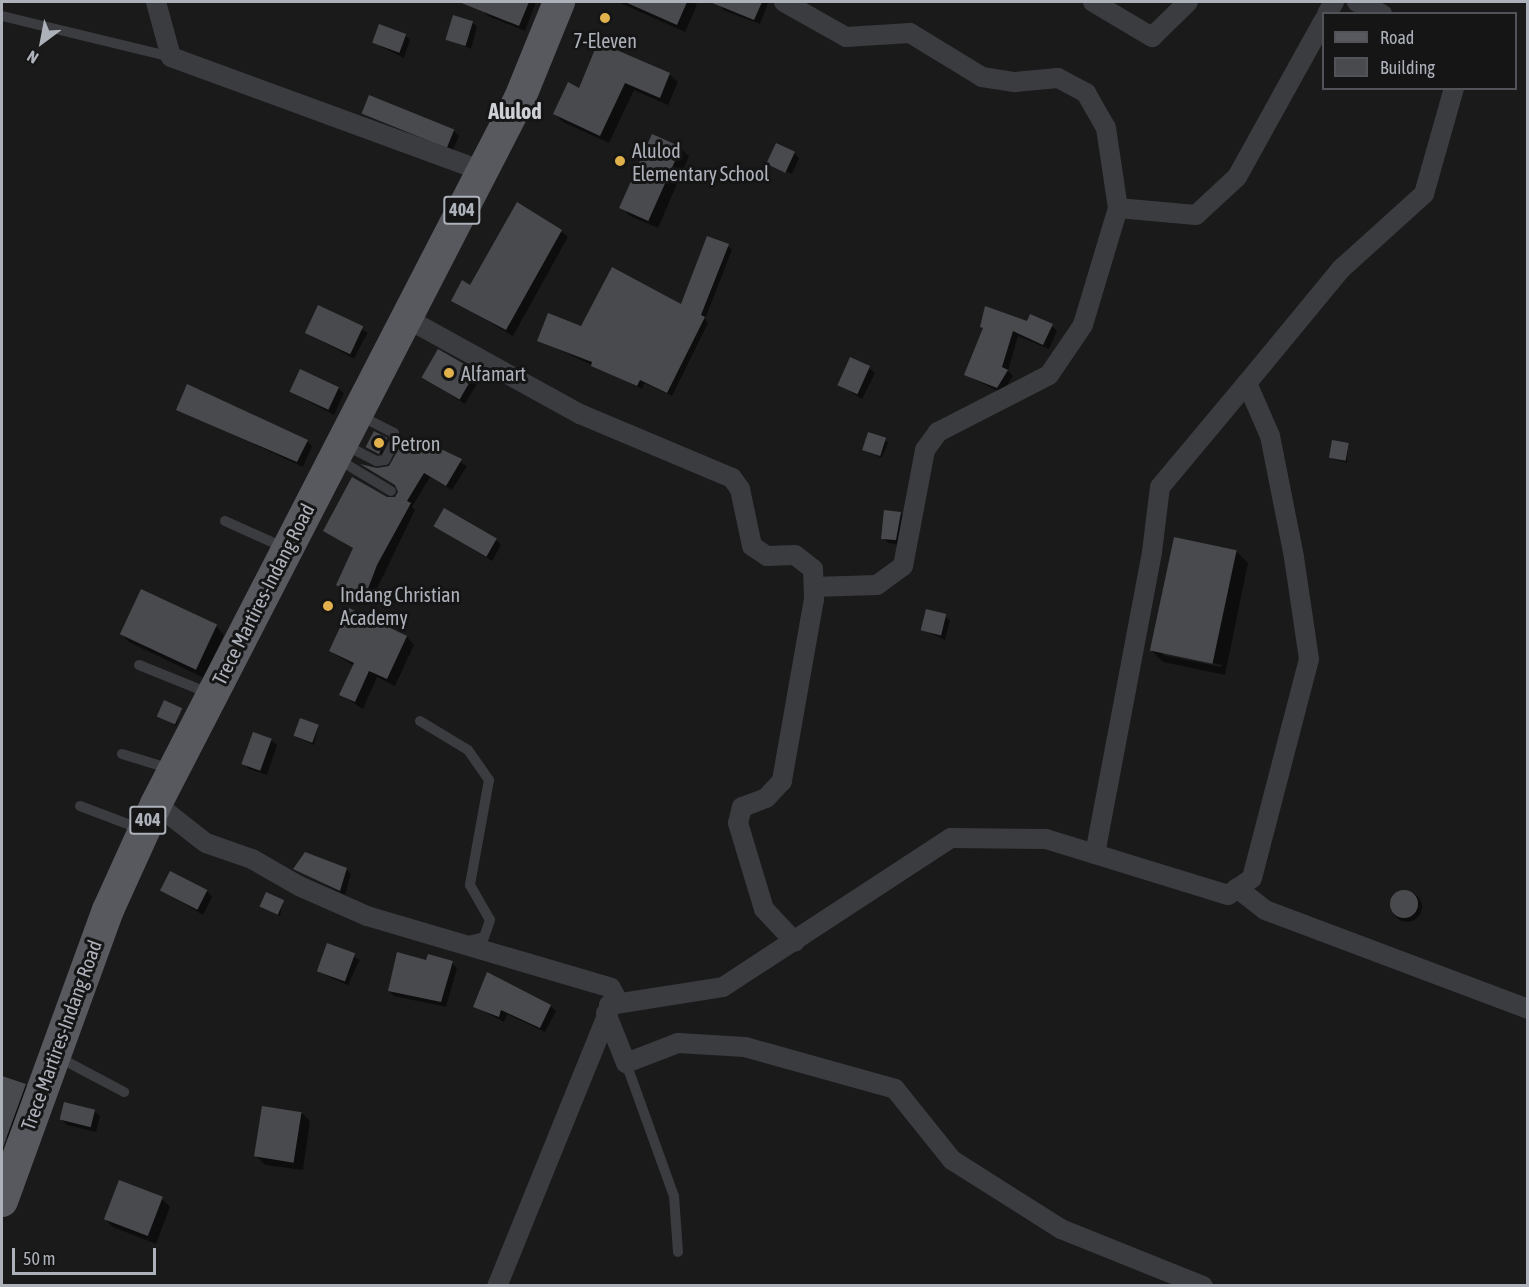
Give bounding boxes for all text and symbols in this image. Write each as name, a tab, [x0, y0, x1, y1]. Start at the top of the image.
marker: 7-Eleven	[598, 11, 612, 25]
north arrow	[12, 12, 72, 72]
legend	[1322, 12, 1517, 90]
text: Road	[1380, 27, 1414, 48]
place label: 7-Eleven	[573, 28, 637, 52]
text: N	[24, 47, 41, 67]
text: Building	[1380, 57, 1435, 78]
district label: Alulod	[488, 99, 542, 125]
place label: Alulod Elementary School	[632, 138, 769, 185]
marker: Alulod Elementary School	[613, 154, 627, 168]
road number: 404	[442, 195, 482, 225]
place label: Alfamart	[461, 361, 526, 385]
marker: Alfamart	[442, 366, 456, 380]
place label: Petron	[391, 431, 440, 455]
marker: Petron	[372, 436, 386, 450]
street label: Trece Martires-Indang Road	[207, 499, 319, 689]
place label: Indang Christian Academy	[340, 582, 460, 629]
marker: Indang Christian Academy	[321, 599, 335, 613]
road number: 404	[128, 805, 168, 835]
street label: Trece Martires-Indang Road	[15, 937, 107, 1133]
scale bar	[15, 1236, 159, 1274]
text: 50 m	[23, 1248, 55, 1269]

